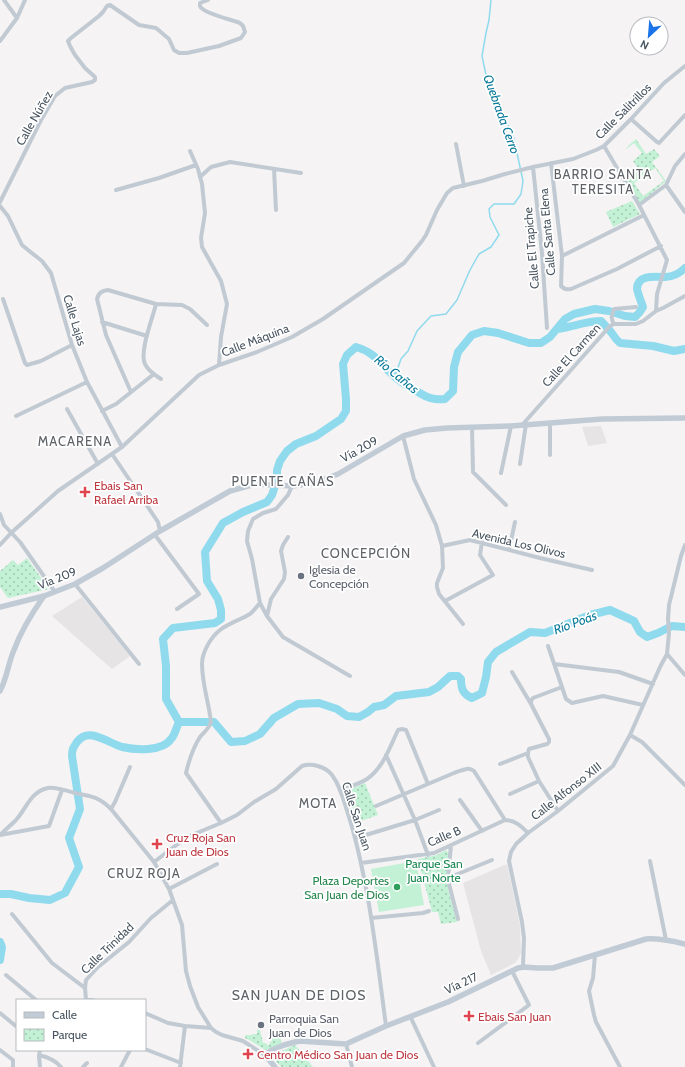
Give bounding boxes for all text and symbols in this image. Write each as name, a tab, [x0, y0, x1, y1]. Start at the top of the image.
north arrow	[629, 16, 669, 56]
text: N	[638, 37, 651, 53]
water label: Quebrada Cerro	[480, 72, 524, 156]
street label: Calle Salitrillos	[592, 80, 654, 142]
street label: Calle Núñez	[12, 88, 56, 148]
district label: BARRIO SANTA TERESITA	[554, 166, 652, 197]
street label: Calle Santa Elena	[536, 188, 558, 276]
street label: Calle El Trapiche	[520, 207, 542, 289]
street label: Calle Lajas	[60, 293, 90, 347]
street label: Calle Máquina	[219, 320, 291, 360]
street label: Calle El Carmen	[539, 320, 604, 390]
water label: Río Cañas	[372, 351, 422, 397]
district label: MACARENA	[38, 433, 112, 449]
street label: Vía 209	[338, 433, 380, 465]
district label: PUENTE CAÑAS	[231, 473, 335, 489]
place label: Ebais San Rafael Arriba	[94, 478, 158, 507]
marker: Ebais San Rafael Arriba	[79, 486, 91, 498]
street label: Avenida Los Olivos	[471, 525, 567, 561]
district label: CONCEPCIÓN	[321, 545, 411, 561]
place label: Iglesia de Concepción	[309, 562, 369, 591]
street label: Vía 209	[35, 563, 79, 593]
marker: Iglesia de Concepción	[296, 571, 306, 581]
water label: Río Poás	[551, 607, 599, 637]
street label: Calle Alfonso XIII	[528, 759, 604, 823]
street label: Calle San Juan	[339, 780, 375, 853]
district label: MOTA	[299, 795, 337, 811]
street label: Calle B	[425, 822, 463, 850]
place label: Cruz Roja San Juan de Dios	[165, 830, 236, 859]
marker: Cruz Roja San Juan de Dios	[151, 838, 163, 850]
park label: Parque San Juan Norte	[405, 856, 463, 885]
district label: CRUZ ROJA	[107, 865, 181, 881]
place label: Plaza Deportes San Juan de Dios	[304, 873, 389, 902]
marker: Plaza Deportes San Juan de Dios	[392, 882, 402, 892]
street label: Calle Trinidad	[77, 919, 137, 977]
street label: Vía 217	[442, 969, 480, 997]
district label: SAN JUAN DE DIOS	[232, 986, 366, 1004]
legend	[16, 999, 146, 1051]
text: Calle	[52, 1007, 77, 1022]
place label: Ebais San Juan	[478, 1009, 551, 1024]
marker: Ebais San Juan	[463, 1010, 475, 1022]
place label: Parroquia San Juan de Dios	[268, 1011, 339, 1040]
marker: Parroquia San Juan de Dios	[256, 1020, 266, 1030]
text: Parque	[52, 1027, 87, 1042]
place label: Centro Médico San Juan de Dios	[257, 1047, 418, 1062]
marker: Centro Médico San Juan de Dios	[242, 1048, 254, 1060]

